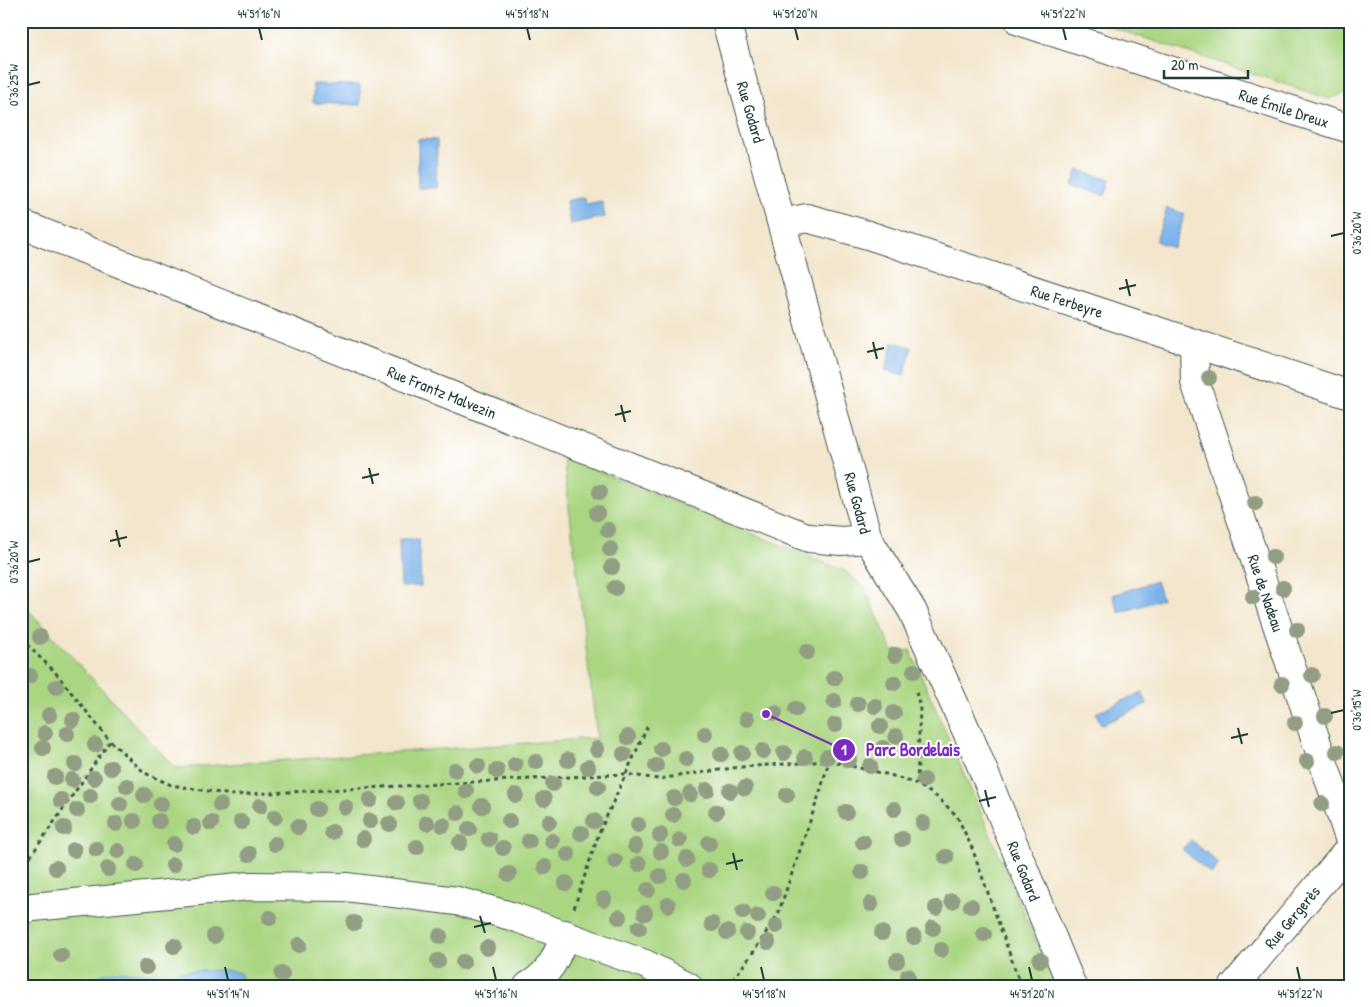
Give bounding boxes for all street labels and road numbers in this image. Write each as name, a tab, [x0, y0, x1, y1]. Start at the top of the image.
street label: Rue Godard	[732, 79, 770, 145]
street label: Rue Émile Dreux	[1236, 83, 1332, 133]
street label: Rue Ferbeyre	[1028, 279, 1106, 323]
street label: Rue Frantz Malvezin	[384, 360, 500, 424]
street label: Rue Godard	[839, 470, 877, 536]
street label: Rue de Nadeau	[1243, 552, 1290, 635]
street label: Rue Godard	[1002, 838, 1046, 904]
street label: Rue Gergerès	[1259, 881, 1325, 953]

